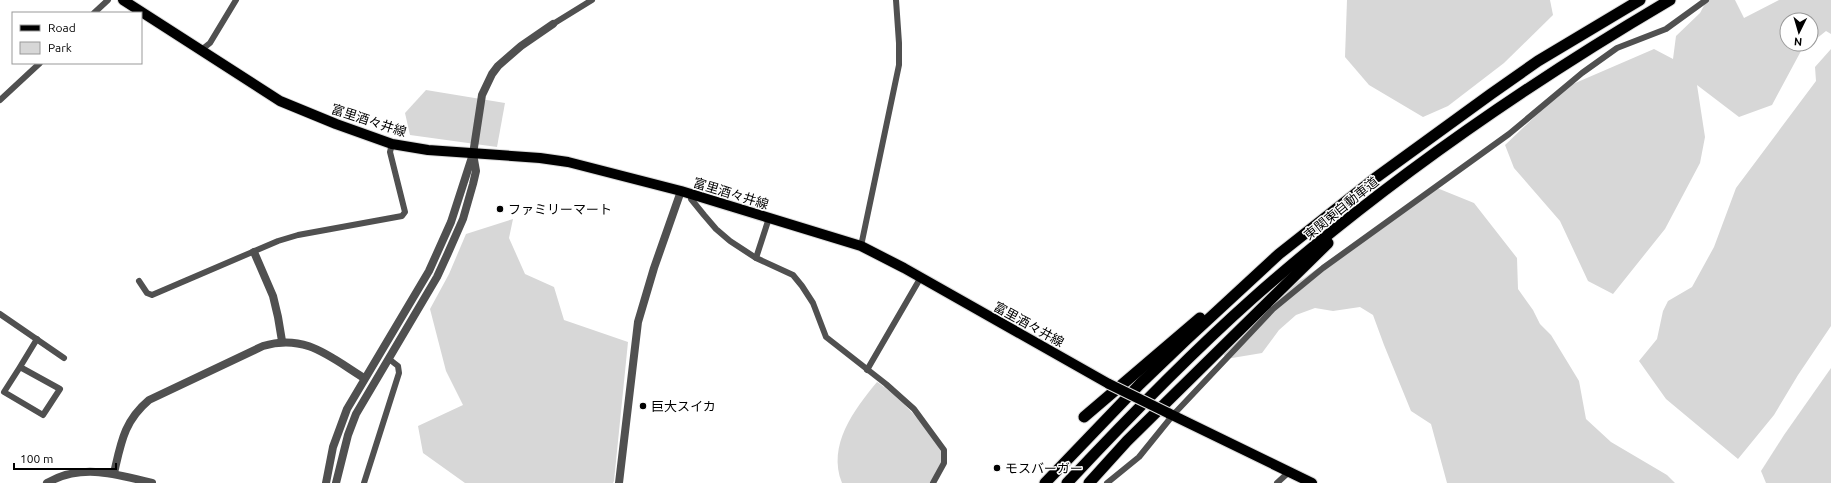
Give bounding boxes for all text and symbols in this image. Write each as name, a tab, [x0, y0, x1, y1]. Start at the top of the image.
legend	[12, 12, 142, 64]
north arrow	[1779, 12, 1819, 52]
text: Road	[48, 21, 76, 34]
text: N	[1794, 36, 1803, 48]
text: Park	[48, 41, 72, 54]
street label: 富里酒々井線	[330, 101, 408, 139]
street label: 東関東自動車道	[1301, 174, 1381, 242]
street label: 富里酒々井線	[692, 175, 770, 211]
place label: ファミリーマート	[508, 202, 612, 216]
marker: ファミリーマート	[495, 204, 505, 214]
street label: 富里酒々井線	[991, 299, 1067, 349]
place label: 巨大スイカ	[651, 399, 716, 413]
marker: 巨大スイカ	[638, 401, 648, 411]
scale bar	[14, 445, 116, 471]
text: 100 m	[20, 452, 53, 465]
place label: モスバーガー	[1005, 461, 1083, 475]
marker: モスバーガー	[992, 463, 1002, 473]

